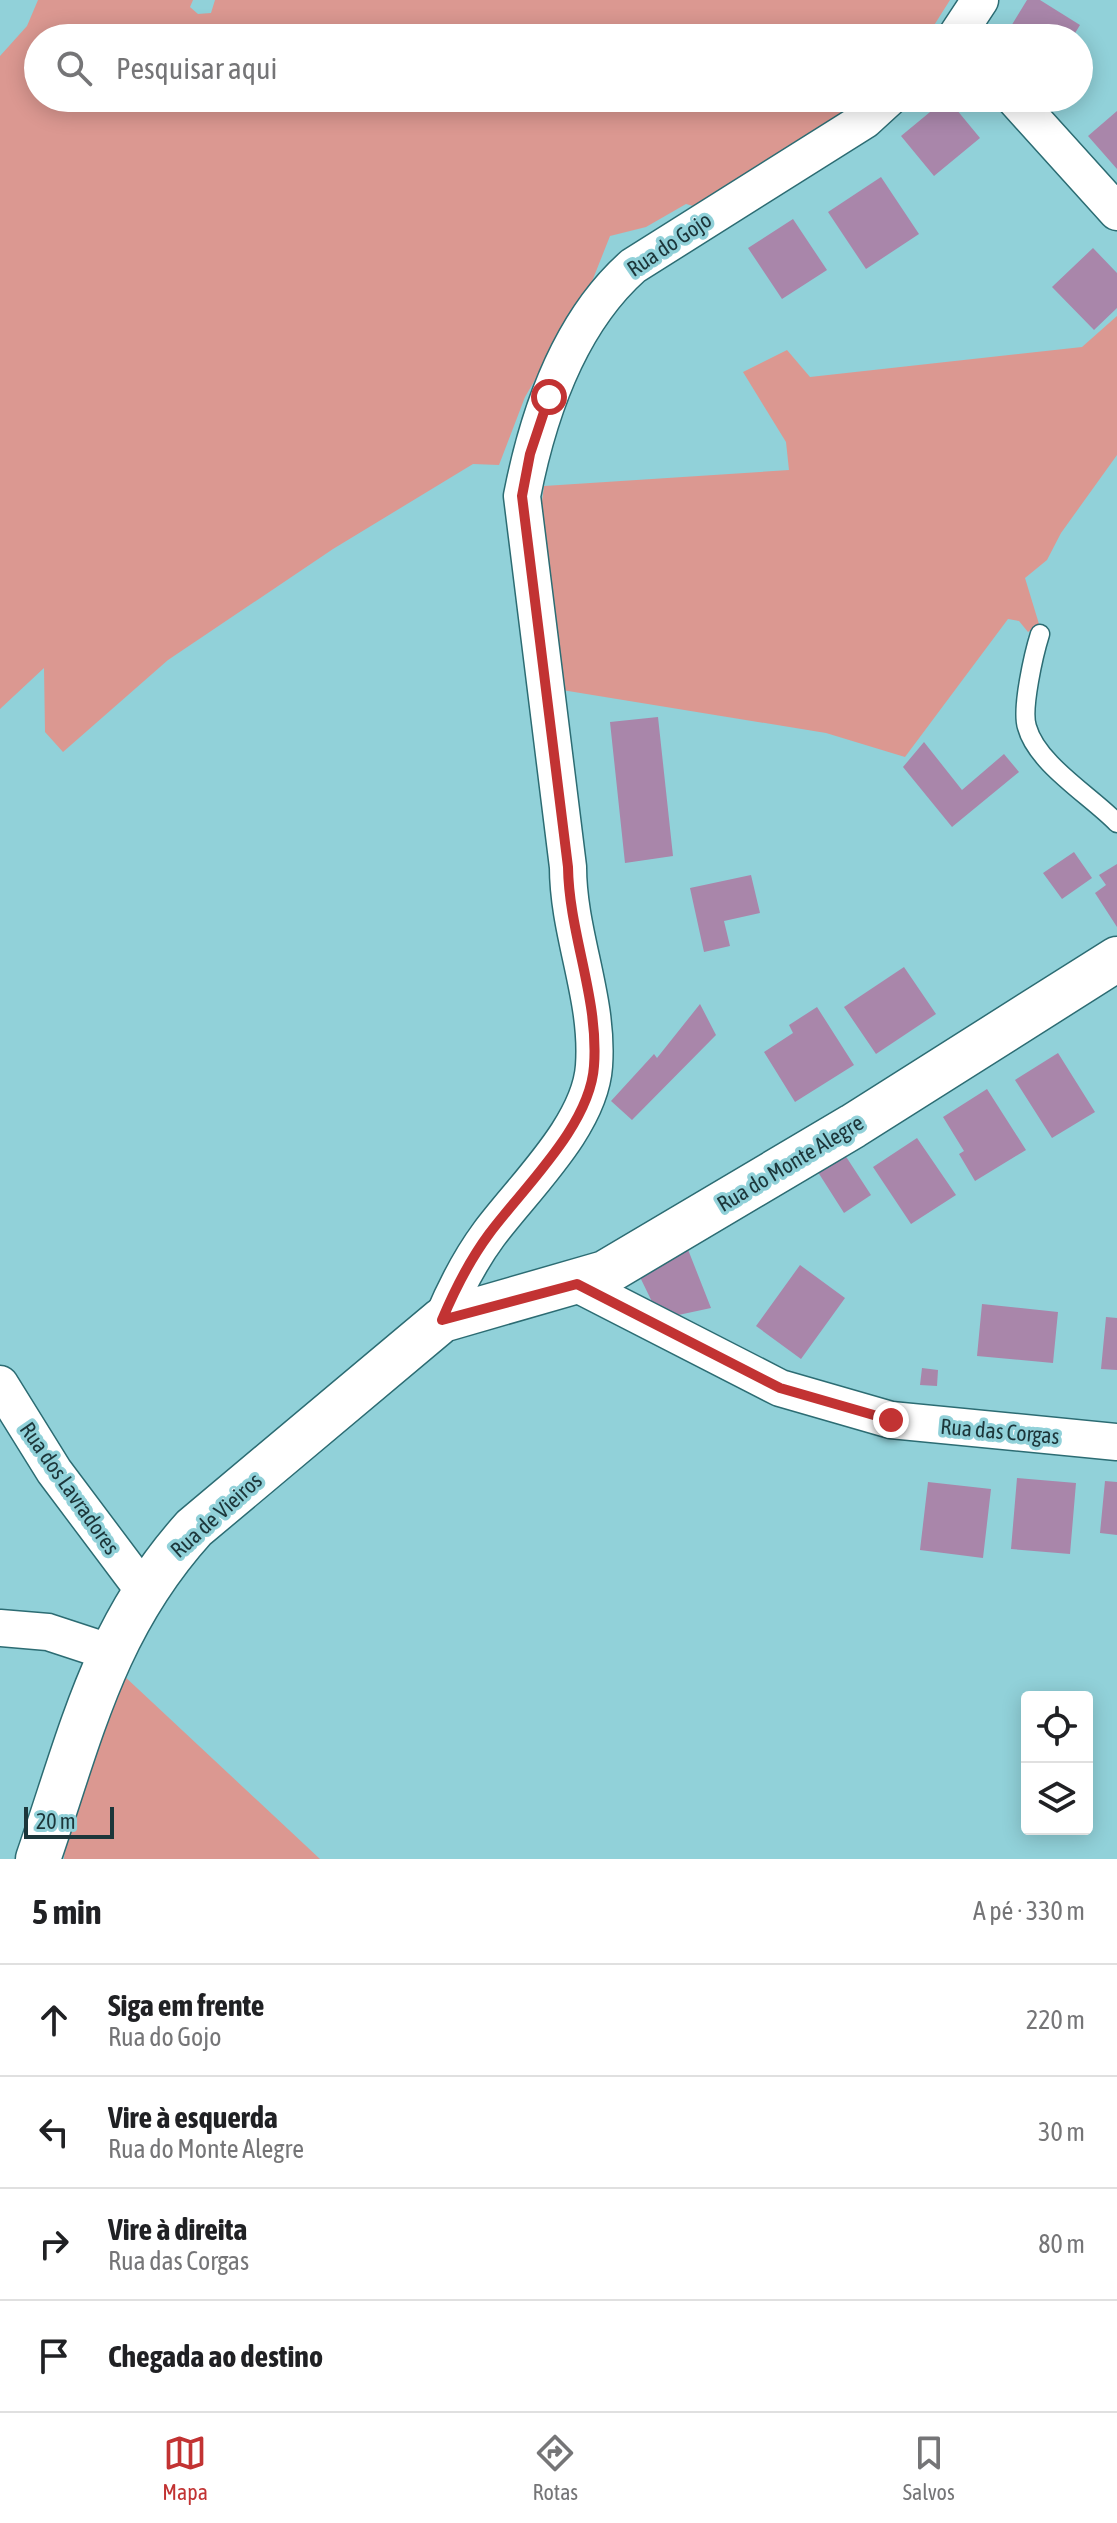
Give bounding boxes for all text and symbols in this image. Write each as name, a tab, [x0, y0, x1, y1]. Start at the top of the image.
search box	[24, 24, 1093, 112]
icon: search	[52, 46, 96, 90]
text: Pesquisar aqui	[116, 51, 277, 85]
street label: Rua do Gojo	[622, 206, 716, 282]
route start	[531, 379, 567, 415]
street label: Rua do Monte Alegre	[712, 1109, 868, 1217]
route end	[873, 1402, 909, 1438]
street label: Rua das Corgas	[939, 1413, 1061, 1449]
street label: Rua dos Lavradores	[15, 1417, 125, 1559]
street label: Rua de Vieiros	[165, 1467, 267, 1563]
map controls	[1021, 1691, 1093, 1835]
button: locate	[1021, 1691, 1093, 1763]
button: layers	[1021, 1763, 1093, 1835]
scale bar	[24, 1803, 114, 1839]
text: 20 m	[36, 1808, 76, 1834]
text: 5 min	[32, 1892, 101, 1931]
text: A pé · 330 m	[973, 1896, 1085, 1926]
text: Siga em frente	[108, 1988, 264, 2022]
icon: ahead	[32, 1998, 76, 2042]
text: 220 m	[1026, 2005, 1085, 2035]
text: Rua do Gojo	[108, 2022, 222, 2052]
text: Vire à esquerda	[108, 2100, 278, 2134]
icon: left	[32, 2110, 76, 2154]
text: 30 m	[1038, 2117, 1085, 2147]
text: Rua do Monte Alegre	[108, 2134, 304, 2164]
text: Vire à direita	[108, 2212, 247, 2246]
icon: right	[32, 2222, 76, 2266]
text: 80 m	[1038, 2229, 1085, 2259]
text: Rua das Corgas	[108, 2246, 249, 2276]
icon: arrive	[32, 2334, 76, 2378]
text: Chegada ao destino	[108, 2339, 323, 2373]
tab: Mapa	[162, 2431, 208, 2505]
tab: Rotas	[532, 2431, 578, 2505]
tab: Salvos	[903, 2431, 955, 2505]

